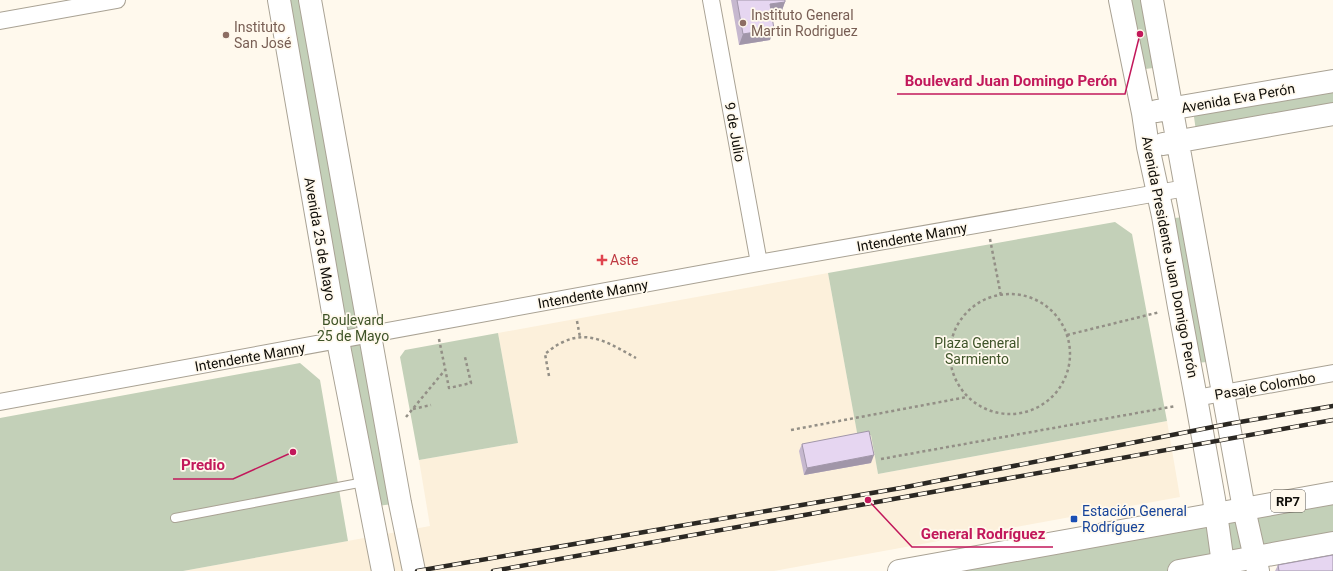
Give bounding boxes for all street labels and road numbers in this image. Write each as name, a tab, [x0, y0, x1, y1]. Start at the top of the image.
street label: Avenida Eva Perón	[1180, 80, 1296, 116]
street label: 9 de Julio	[722, 101, 748, 163]
street label: Avenida Presidente Juan Domigo Perón	[1139, 135, 1201, 379]
street label: Avenida 25 de Mayo	[301, 176, 339, 302]
street label: Intendente Manny	[856, 219, 969, 255]
street label: Intendente Manny	[537, 276, 650, 312]
street label: Intendente Manny	[194, 339, 307, 375]
street label: Pasaje Colombo	[1213, 369, 1317, 403]
road number: RP7	[1271, 490, 1305, 512]

